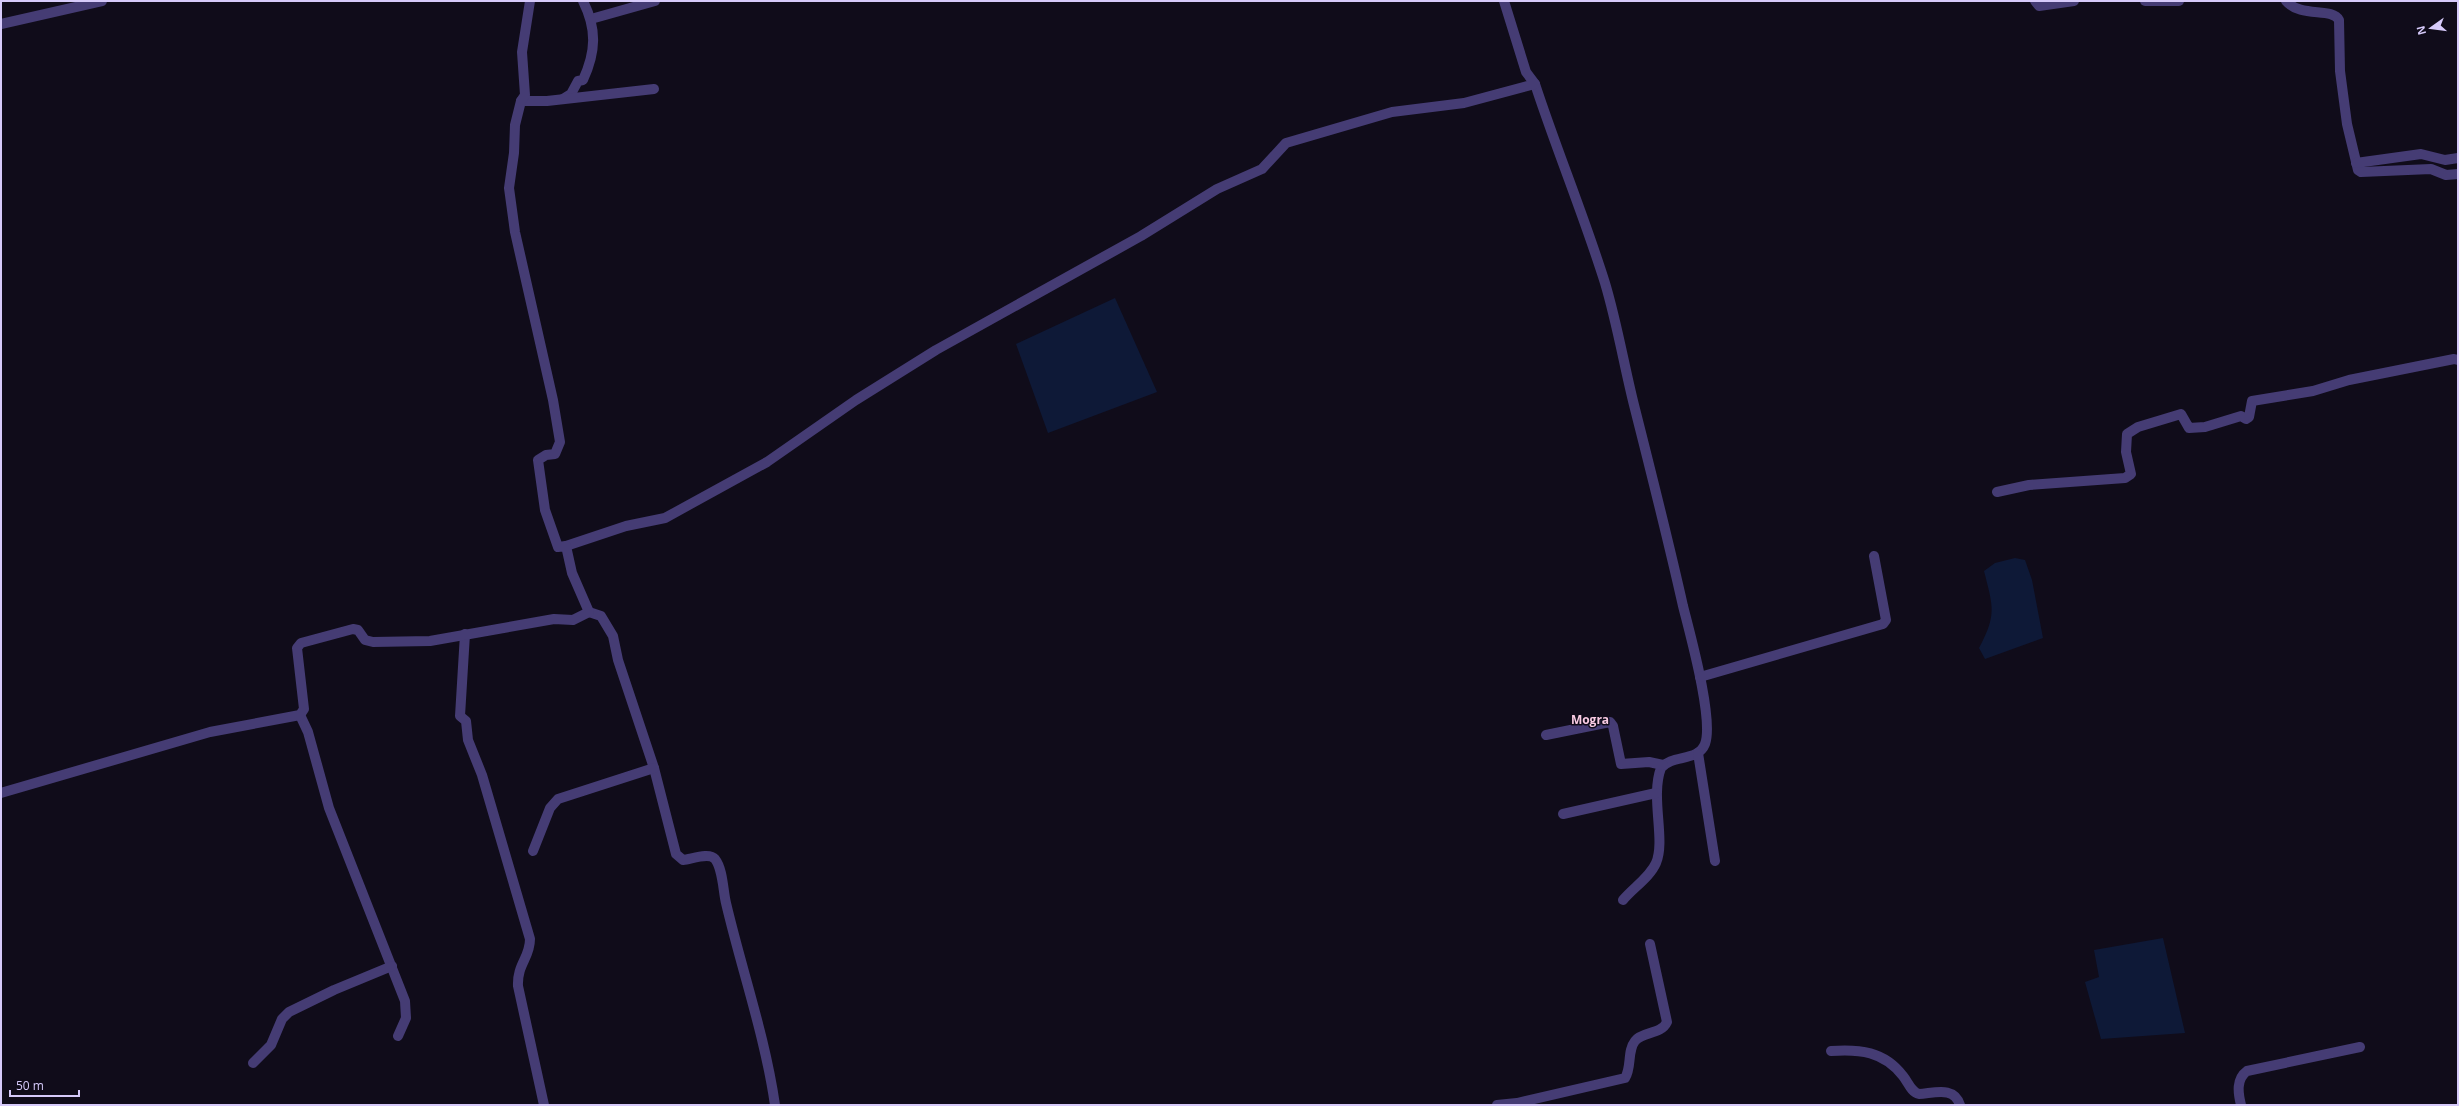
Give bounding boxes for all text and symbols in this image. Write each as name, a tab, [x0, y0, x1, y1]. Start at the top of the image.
north arrow	[2411, 8, 2451, 48]
text: N	[2412, 24, 2429, 37]
district label: Mogra	[1571, 711, 1609, 728]
scale bar	[10, 1072, 79, 1098]
text: 50 m	[16, 1077, 44, 1094]

